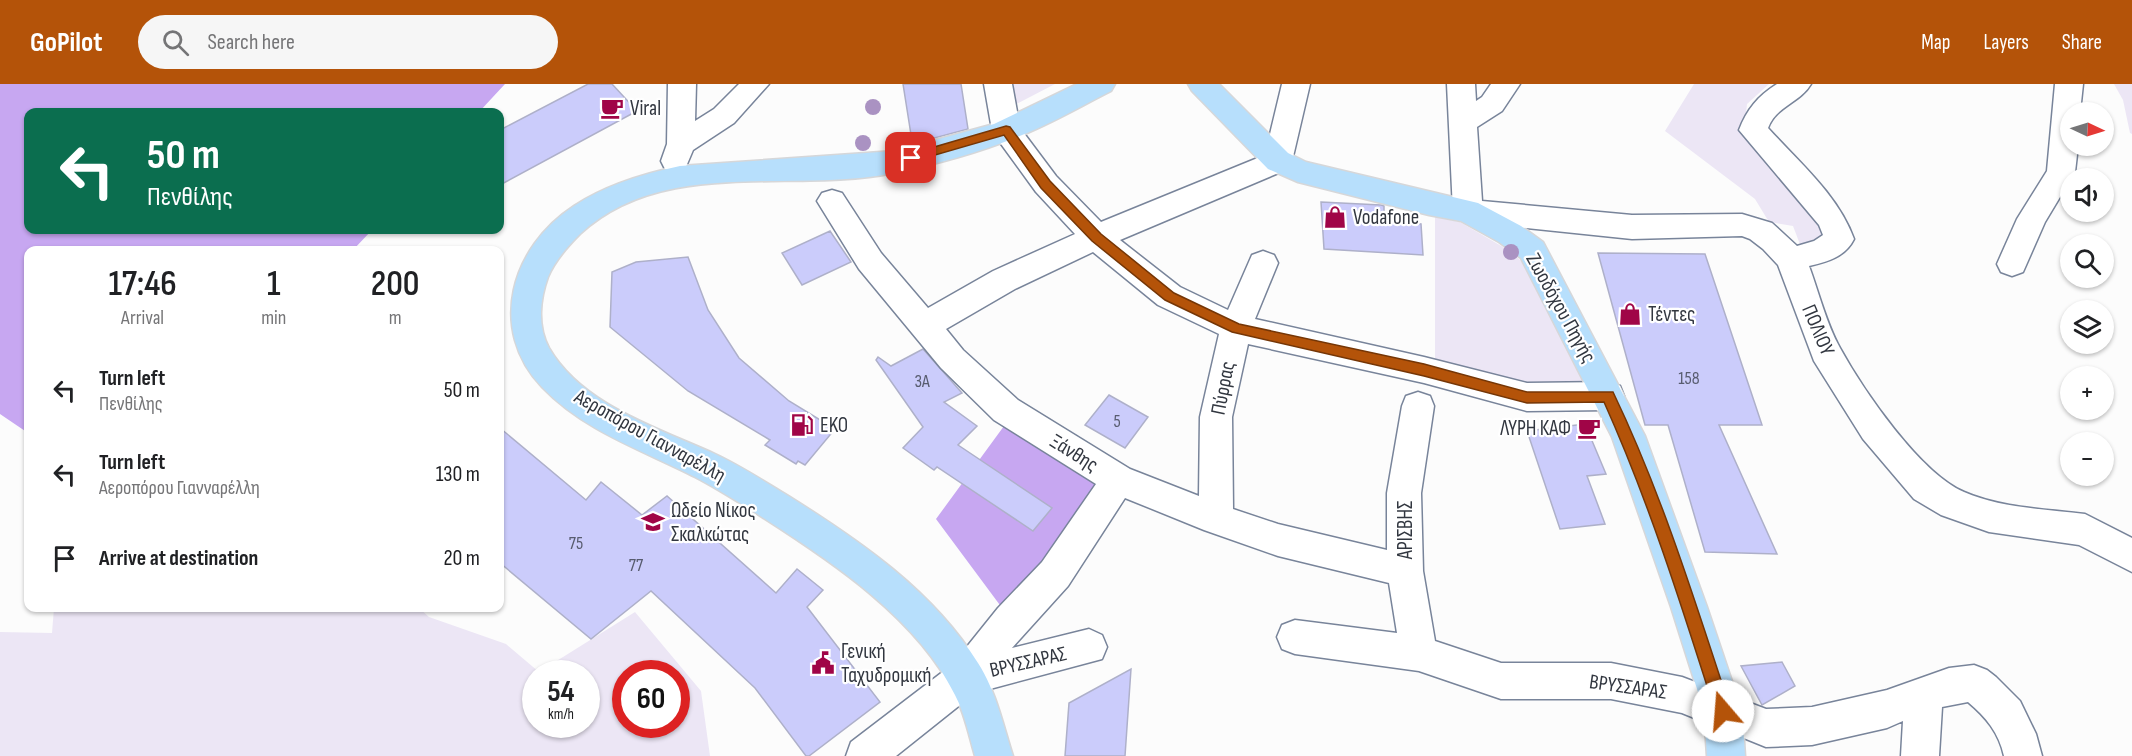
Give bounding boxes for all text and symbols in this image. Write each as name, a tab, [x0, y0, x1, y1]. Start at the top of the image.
search box	[138, 15, 558, 69]
text: GoPilot	[30, 26, 102, 59]
icon: search	[159, 26, 192, 59]
text: Search here	[207, 29, 295, 56]
text: Map	[1921, 30, 1950, 55]
text: Layers	[1983, 30, 2029, 55]
text: Share	[2062, 30, 2102, 55]
cafe icon: Viral	[599, 95, 625, 121]
place label: Viral	[630, 96, 661, 121]
north arrow	[2060, 102, 2114, 156]
map controls	[2060, 102, 2114, 486]
text: 50 m	[147, 130, 220, 181]
icon: left	[48, 132, 126, 210]
pin	[885, 132, 936, 183]
icon: arrive	[894, 141, 927, 174]
button: sound	[2060, 168, 2114, 222]
text: Πενθίλης	[147, 181, 233, 213]
shop icon: Vodafone	[1322, 204, 1348, 230]
place label: Vodafone	[1353, 205, 1419, 230]
button: search	[2060, 234, 2114, 288]
street label: Ζωοδόχου Πηγής	[1521, 249, 1601, 367]
text: 17:46	[108, 263, 177, 306]
text: 1	[267, 263, 281, 306]
text: 200	[371, 263, 420, 306]
button: layers	[2060, 300, 2114, 354]
shop icon: Τέντες	[1617, 301, 1643, 327]
street label: ΠΟΛΙΟΥ	[1796, 301, 1840, 359]
place label: Τέντες	[1648, 302, 1695, 327]
text: Arrival	[121, 306, 164, 330]
text: min	[261, 306, 286, 330]
text: m	[389, 306, 402, 330]
street label: Πύρρας	[1206, 359, 1240, 417]
text: Turn left	[99, 365, 165, 392]
button: +	[2060, 366, 2114, 420]
house number: 158	[1678, 368, 1700, 389]
house number: 3Α	[914, 371, 930, 392]
icon: left	[48, 374, 81, 407]
text: 50 m	[444, 377, 480, 404]
street label: Αεροπόρου Γιανναρέλλη	[569, 384, 730, 488]
text: Πενθίλης	[99, 392, 163, 416]
house number: 5	[1113, 411, 1121, 432]
fuel station icon: EKO	[789, 412, 815, 438]
place label: EKO	[820, 413, 848, 438]
cafe icon: ΛΥΡΗ ΚΑΦ	[1576, 415, 1602, 441]
place label: ΛΥΡΗ ΚΑΦ	[1499, 416, 1571, 441]
street label: Ξάνθης	[1045, 429, 1103, 477]
button: −	[2060, 432, 2114, 486]
text: Turn left	[99, 449, 165, 476]
icon: left	[48, 458, 81, 491]
text: 130 m	[436, 461, 480, 488]
text: Αεροπόρου Γιανναρέλλη	[99, 476, 260, 500]
place label: Ωδείο Νίκος Σκαλκώτας	[671, 498, 756, 547]
street label: ΑΡΙΣΒΗΣ	[1393, 501, 1418, 560]
school or university icon: Ωδείο Νίκος Σκαλκώτας	[640, 509, 666, 535]
house number: 75	[569, 533, 583, 554]
icon: arrive	[48, 542, 81, 575]
text: Arrive at destination	[99, 545, 258, 572]
text: 20 m	[444, 545, 480, 572]
house number: 77	[629, 555, 644, 576]
place label: Γενική Ταχυδρομική	[841, 639, 931, 688]
street label: ΒΡΥΣΣΑΡΑΣ	[987, 641, 1069, 683]
public building icon: Γενική Ταχυδρομική	[810, 650, 836, 676]
speed limit sign: 60	[612, 660, 690, 738]
street label: ΒΡΥΣΣΑΡΑΣ	[1588, 669, 1668, 705]
text: 54	[547, 674, 575, 710]
position arrow	[1691, 679, 1755, 743]
text: km/h	[548, 705, 574, 724]

